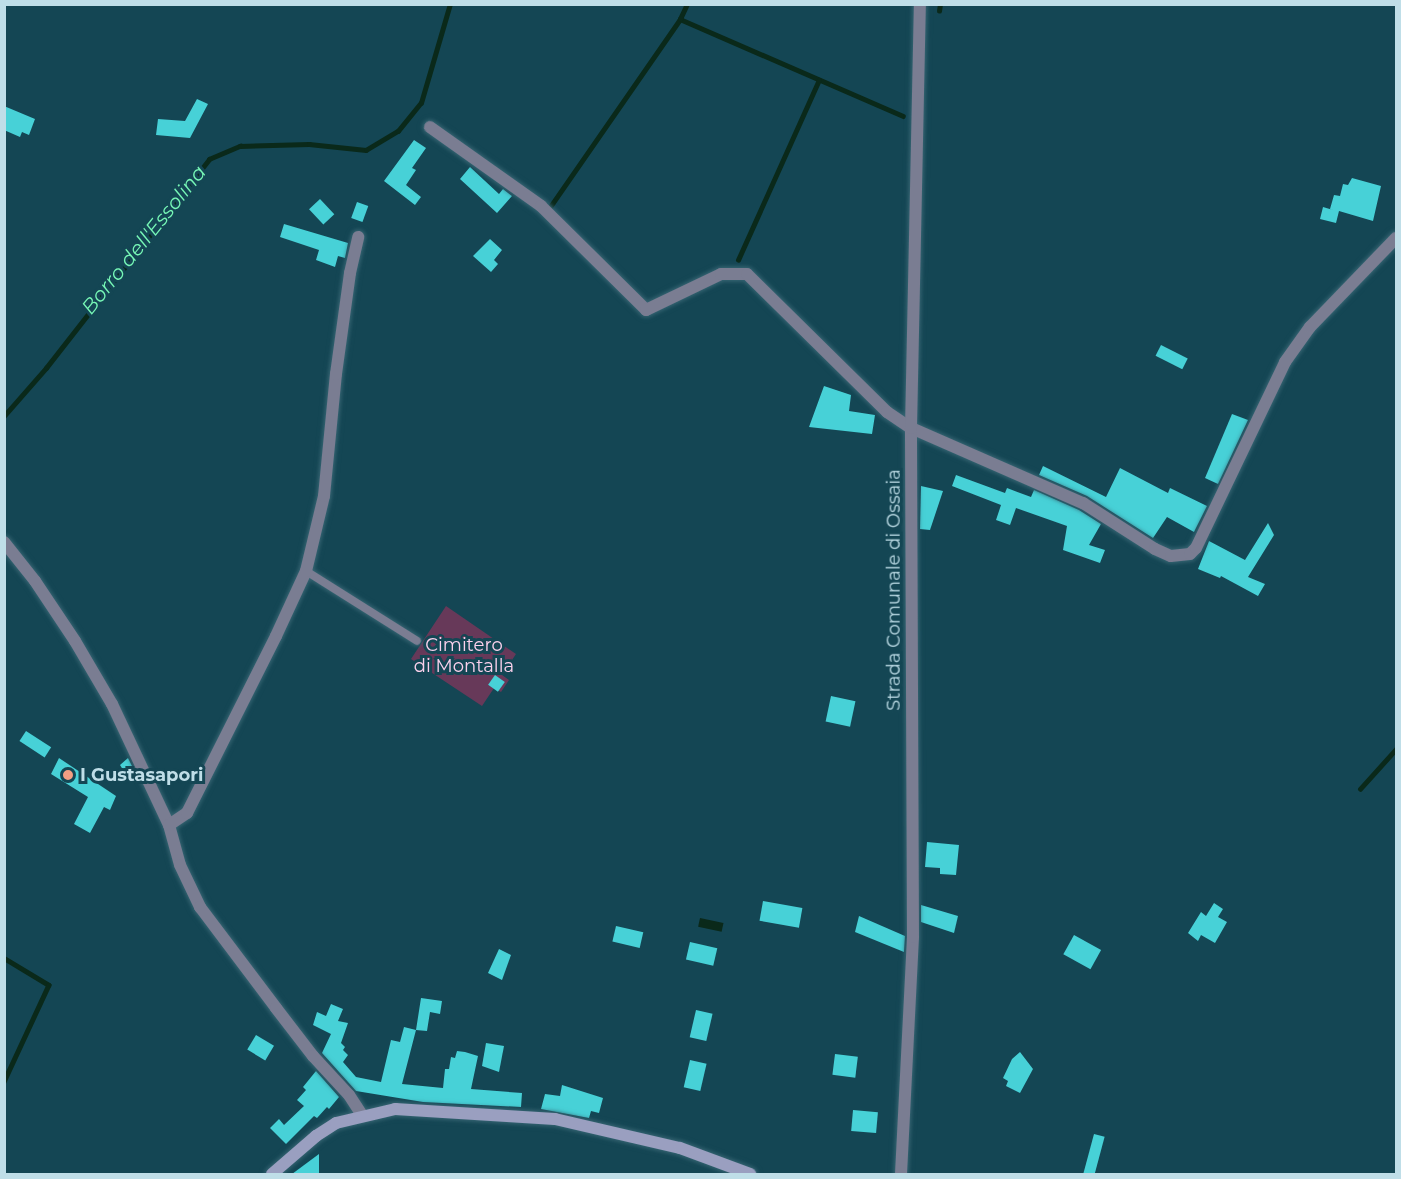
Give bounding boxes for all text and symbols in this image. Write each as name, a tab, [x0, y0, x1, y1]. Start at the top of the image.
water label: Borro dell'Essolina	[77, 161, 211, 319]
street label: Strada Comunale di Ossaia	[883, 469, 905, 711]
park label: Cimitero di Montalla	[414, 635, 514, 678]
place label: I Gustasapori	[80, 764, 203, 786]
marker: I Gustasapori	[61, 768, 75, 782]

